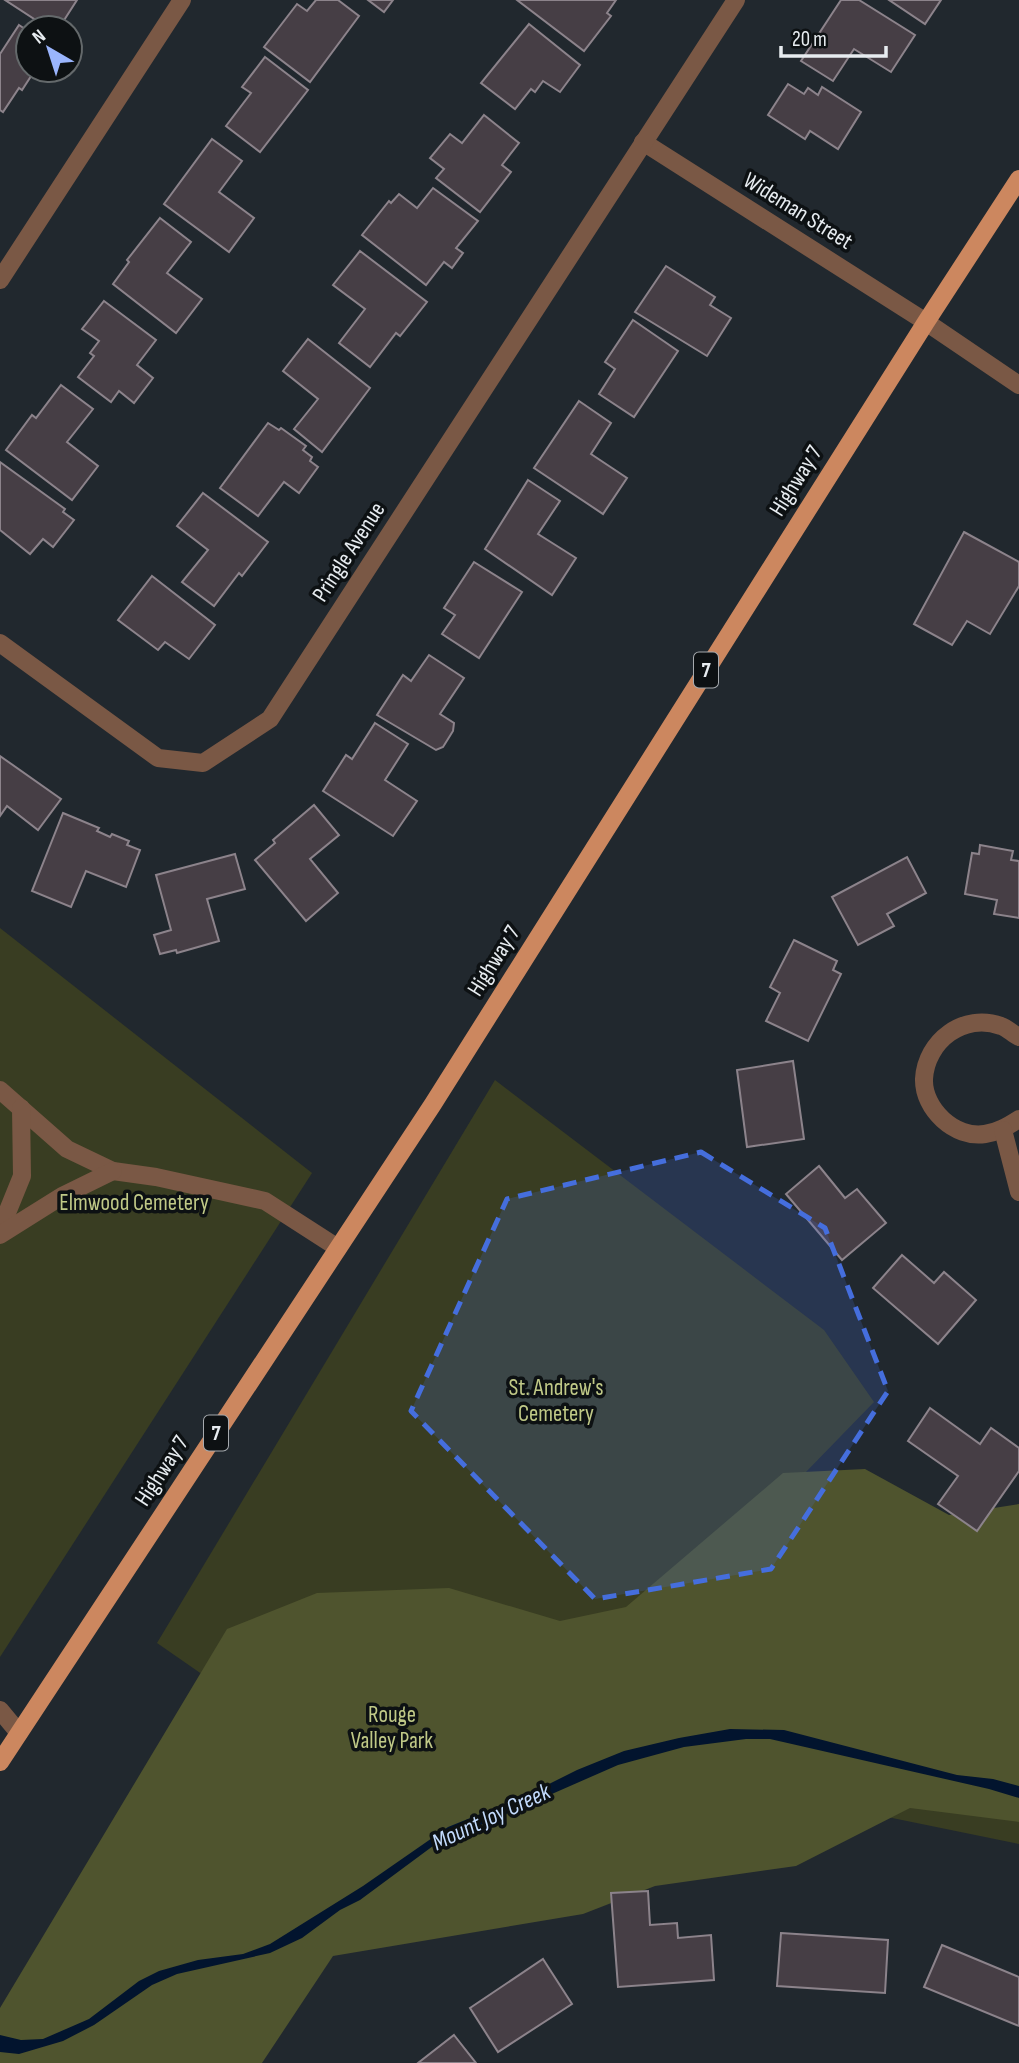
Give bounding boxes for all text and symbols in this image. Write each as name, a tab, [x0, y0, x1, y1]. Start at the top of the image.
north arrow	[14, 14, 84, 84]
scale bar	[781, 14, 886, 58]
text: N	[28, 25, 50, 49]
text: 20 m	[792, 27, 827, 52]
street label: Wideman Street	[738, 166, 858, 256]
street label: Highway 7	[763, 440, 829, 522]
street label: Pringle Avenue	[306, 497, 392, 607]
road number: 7	[694, 652, 718, 688]
street label: Highway 7	[461, 920, 527, 1002]
park label: Elmwood Cemetery	[59, 1189, 209, 1217]
park label: St. Andrew's Cemetery	[508, 1374, 604, 1428]
road number: 7	[204, 1416, 228, 1450]
street label: Highway 7	[129, 1431, 195, 1511]
park label: Rouge Valley Park	[351, 1701, 433, 1755]
water label: Mount Joy Creek	[427, 1777, 556, 1857]

